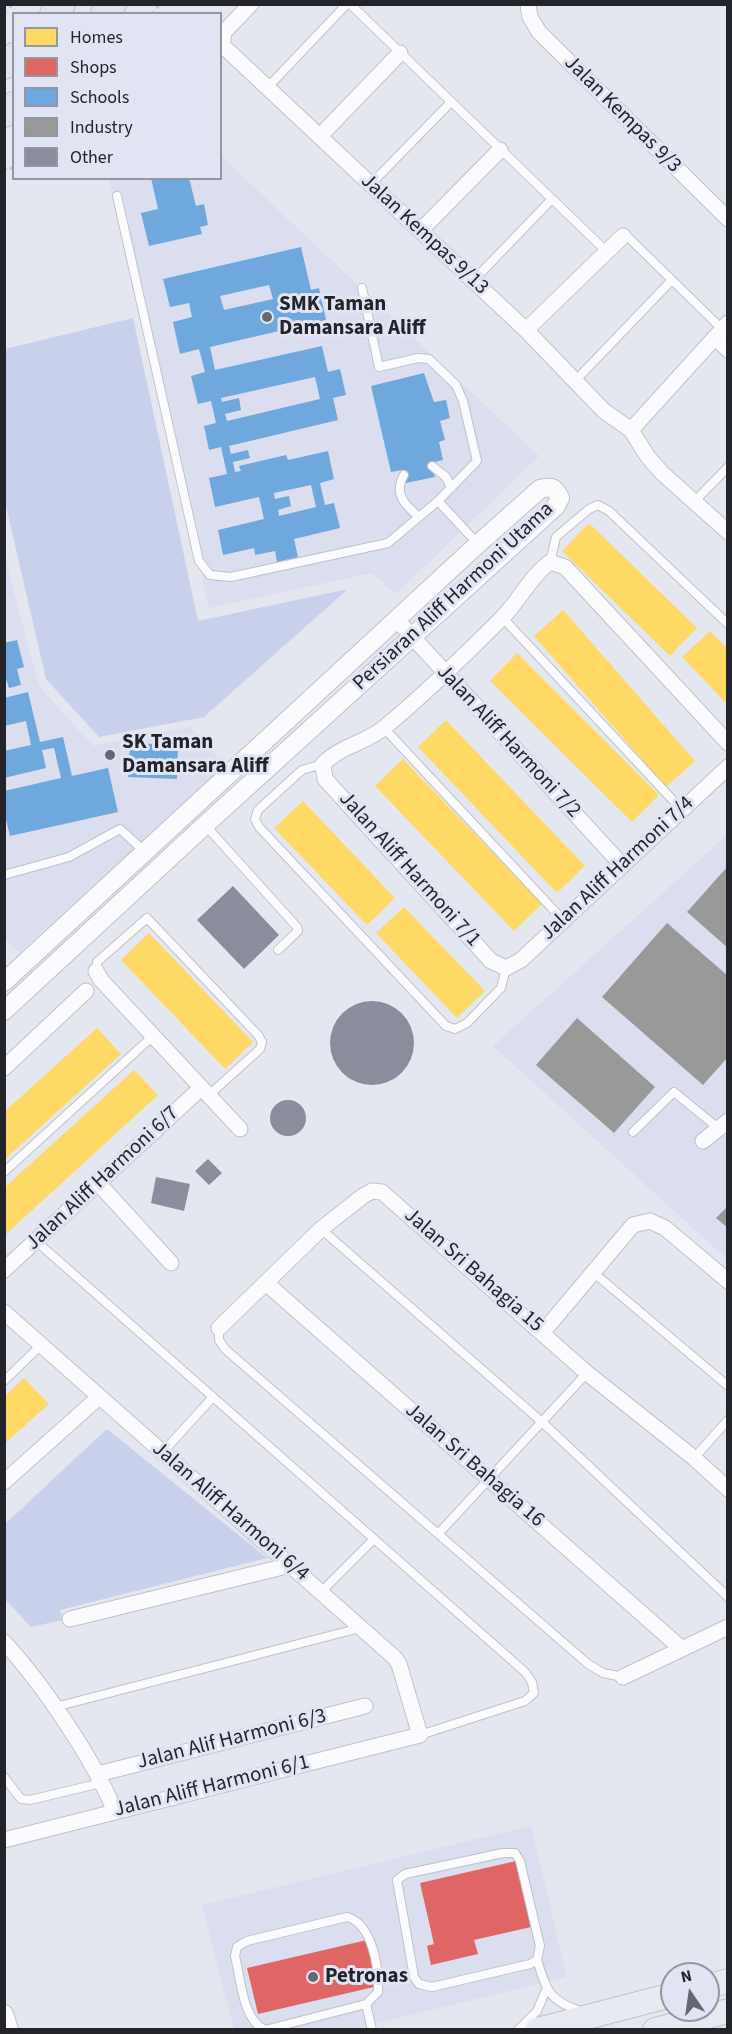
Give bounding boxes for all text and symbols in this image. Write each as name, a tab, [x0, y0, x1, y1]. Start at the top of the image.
legend	[12, 12, 222, 180]
text: Homes	[70, 25, 123, 50]
street label: Jalan Kempas 9/3	[558, 51, 686, 179]
text: Shops	[70, 55, 117, 80]
text: Schools	[70, 85, 129, 110]
text: Industry	[70, 115, 133, 140]
text: Other	[70, 145, 113, 170]
street label: Jalan Kempas 9/13	[355, 169, 493, 301]
place label: SMK Taman Damansara Aliff	[279, 292, 426, 342]
marker: SMK Taman Damansara Aliff	[260, 310, 274, 324]
street label: Persiaran Aliff Harmoni Utama	[349, 497, 559, 697]
street label: Jalan Aliff Harmoni 7/2	[431, 660, 585, 824]
place label: SK Taman Damansara Aliff	[122, 730, 269, 780]
marker: SK Taman Damansara Aliff	[103, 748, 117, 762]
street label: Jalan Aliff Harmoni 7/1	[333, 787, 485, 953]
street label: Jalan Aliff Harmoni 7/4	[536, 792, 700, 946]
street label: Jalan Aliff Harmoni 6/7	[21, 1102, 185, 1256]
street label: Jalan Sri Bahagia 15	[398, 1204, 548, 1338]
street label: Jalan Sri Bahagia 16	[399, 1399, 549, 1533]
street label: Jalan Aliff Harmoni 6/4	[146, 1437, 314, 1587]
street label: Jalan Alif Harmoni 6/3	[135, 1704, 329, 1776]
street label: Jalan Aliff Harmoni 6/1	[112, 1751, 312, 1823]
north arrow	[660, 1962, 720, 2022]
place label: Petronas	[325, 1964, 408, 1990]
text: N	[679, 1964, 694, 1988]
marker: Petronas	[306, 1970, 320, 1984]

